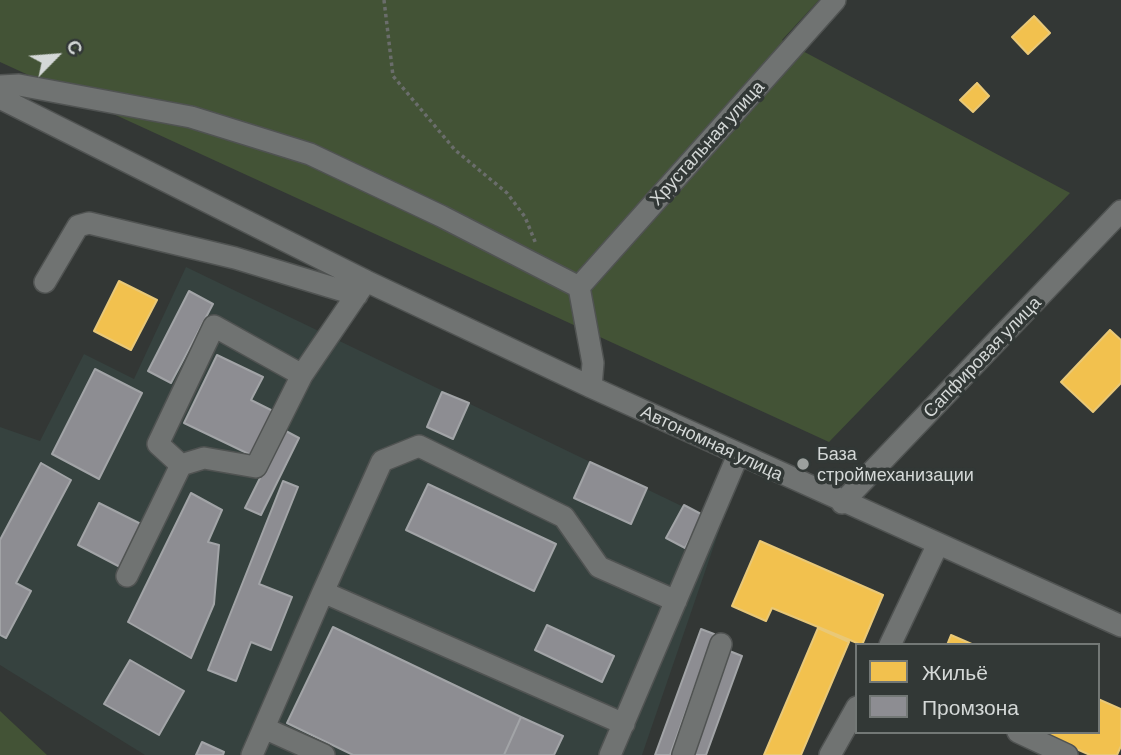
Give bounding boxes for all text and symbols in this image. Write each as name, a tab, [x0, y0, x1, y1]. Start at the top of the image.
north arrow	[21, 21, 91, 91]
text: С	[62, 36, 89, 58]
street label: Хрустальная улица	[645, 76, 769, 210]
street label: Сапфировая улица	[919, 292, 1045, 422]
street label: Автономная улица	[637, 401, 787, 485]
place label: База строймеханизации	[817, 443, 974, 486]
marker: База строймеханизации	[795, 456, 811, 472]
legend	[855, 643, 1100, 734]
text: Жильё	[922, 659, 988, 684]
text: Промзона	[922, 694, 1019, 719]

